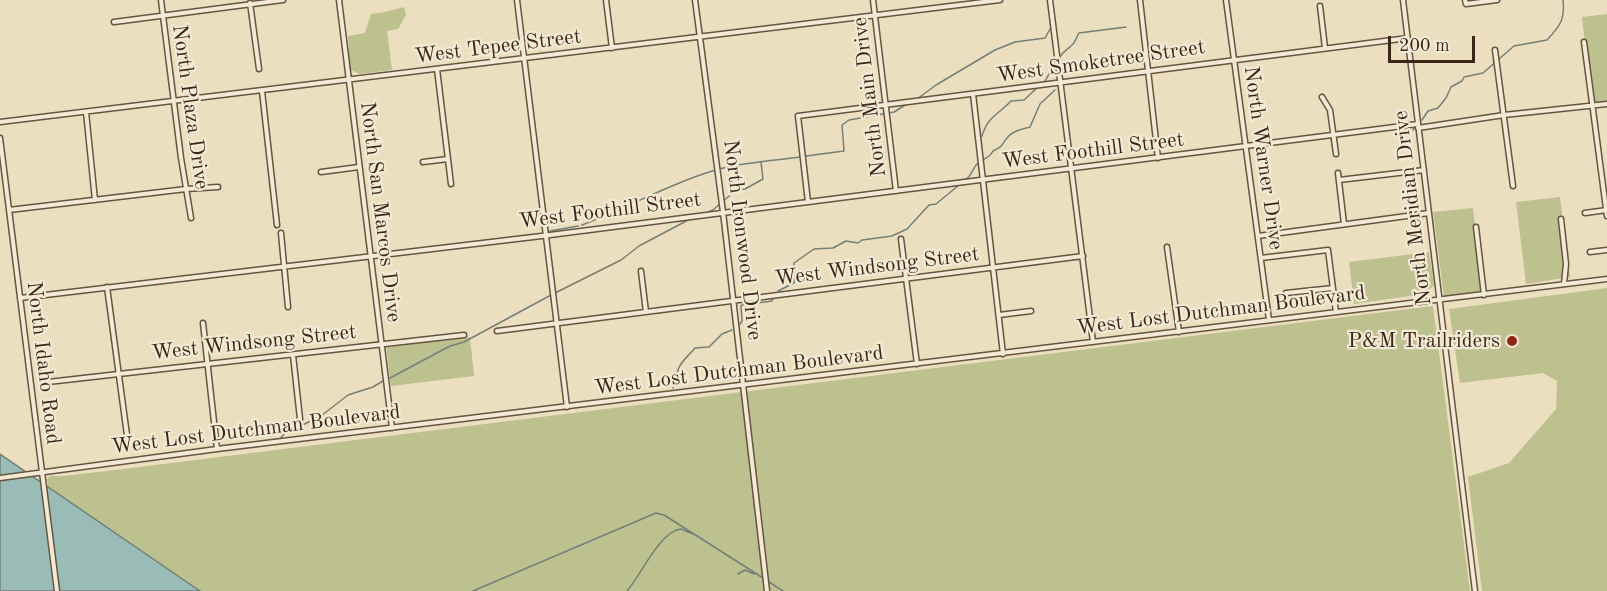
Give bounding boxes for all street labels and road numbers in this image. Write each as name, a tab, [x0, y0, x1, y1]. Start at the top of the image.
street label: North Main Drive	[848, 15, 892, 179]
street label: North Plaza Drive	[166, 23, 214, 191]
street label: West Tepee Street	[413, 24, 583, 70]
street label: West Smoketree Street	[995, 35, 1207, 89]
street label: North Warner Drive	[1238, 64, 1288, 252]
street label: North San Marcos Drive	[354, 100, 406, 324]
street label: North Meridian Drive	[1389, 109, 1437, 307]
street label: West Foothill Street	[1001, 127, 1185, 175]
street label: North Ironwood Drive	[717, 138, 767, 342]
street label: West Foothill Street	[518, 187, 702, 235]
street label: West Windsong Street	[773, 242, 981, 292]
street label: North Idaho Road	[21, 280, 65, 446]
street label: West Lost Dutchman Boulevard	[1075, 281, 1367, 341]
street label: West Windsong Street	[150, 320, 358, 366]
street label: West Lost Dutchman Boulevard	[593, 341, 885, 401]
street label: West Lost Dutchman Boulevard	[110, 400, 402, 460]

